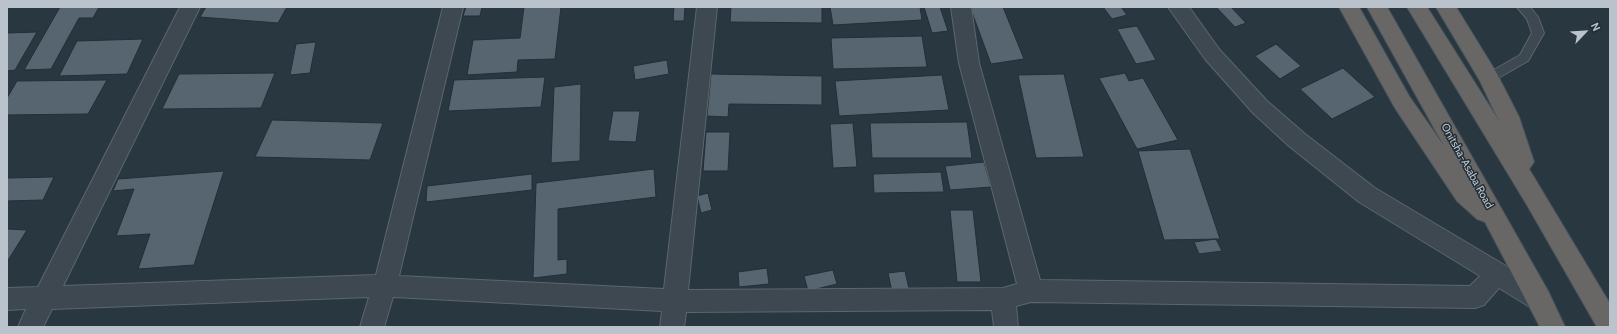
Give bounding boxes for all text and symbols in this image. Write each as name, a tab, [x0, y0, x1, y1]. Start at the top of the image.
north arrow	[1565, 12, 1605, 52]
text: N	[1588, 20, 1604, 33]
street label: Onitsha-Asaba Road	[1438, 121, 1496, 211]

